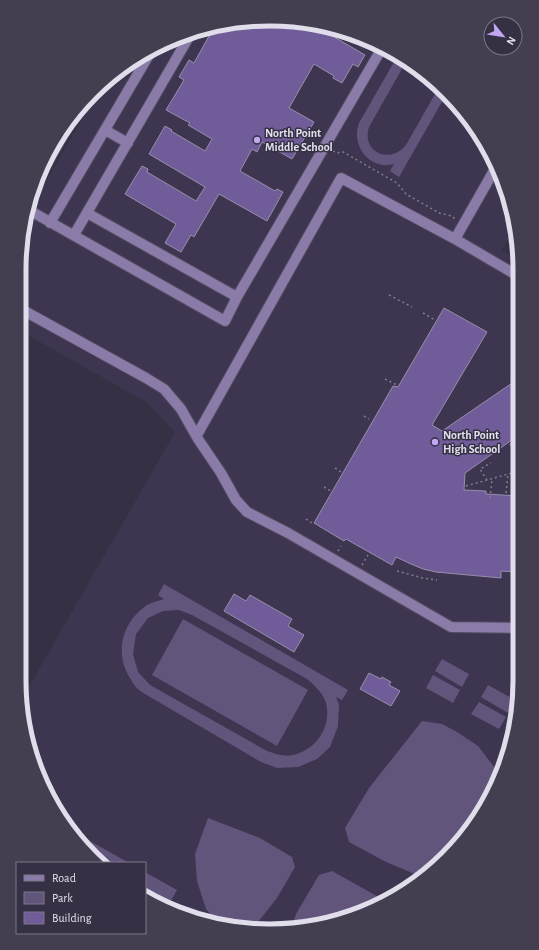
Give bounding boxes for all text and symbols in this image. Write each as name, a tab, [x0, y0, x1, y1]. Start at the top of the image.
north arrow	[483, 16, 523, 56]
text: N	[505, 35, 518, 47]
place label: North Point Middle School	[265, 127, 333, 153]
marker: North Point Middle School	[252, 135, 262, 145]
place label: North Point High School	[443, 429, 500, 455]
marker: North Point High School	[430, 437, 440, 447]
legend	[16, 862, 146, 934]
text: Road	[52, 872, 76, 884]
text: Park	[52, 892, 73, 904]
text: Building	[52, 912, 92, 924]

